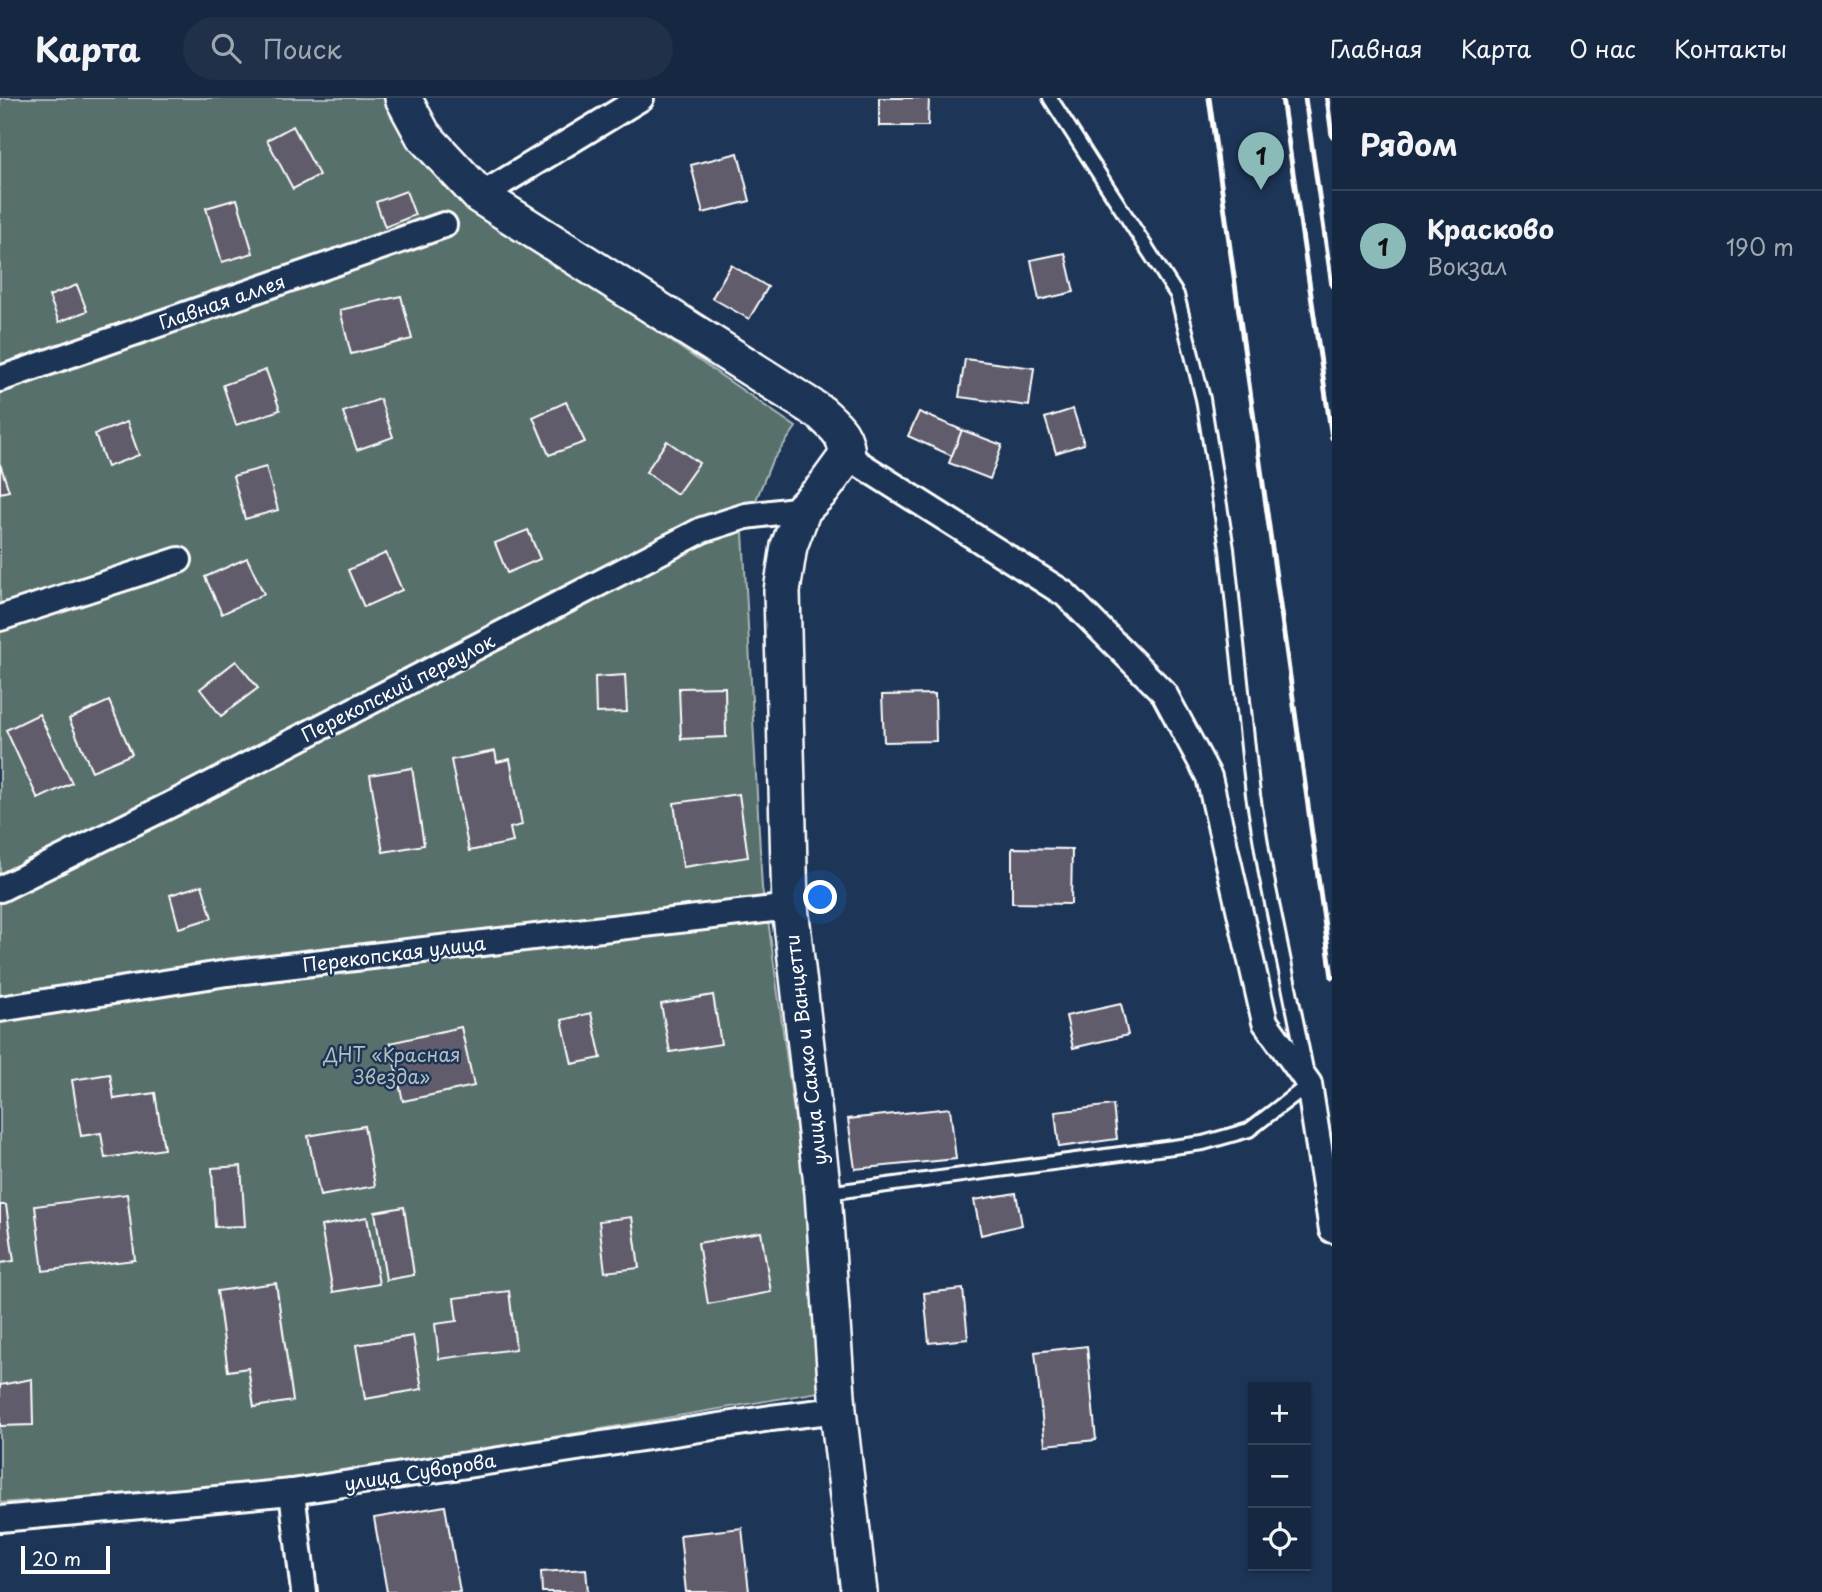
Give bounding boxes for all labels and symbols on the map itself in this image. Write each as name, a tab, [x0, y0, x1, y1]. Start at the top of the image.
pin: 1	[1238, 132, 1284, 190]
street label: Главная аллея	[155, 266, 289, 336]
street label: Перекопский переулок	[296, 626, 500, 748]
your location	[803, 880, 837, 914]
street label: Перекопская улица	[301, 928, 487, 978]
street label: улица Сакко и Ванцетти	[777, 933, 833, 1167]
park label: ДНТ «Красная Звезда»	[322, 1040, 461, 1090]
street label: улица Суворова	[342, 1445, 498, 1497]
scale bar	[21, 1543, 110, 1575]

